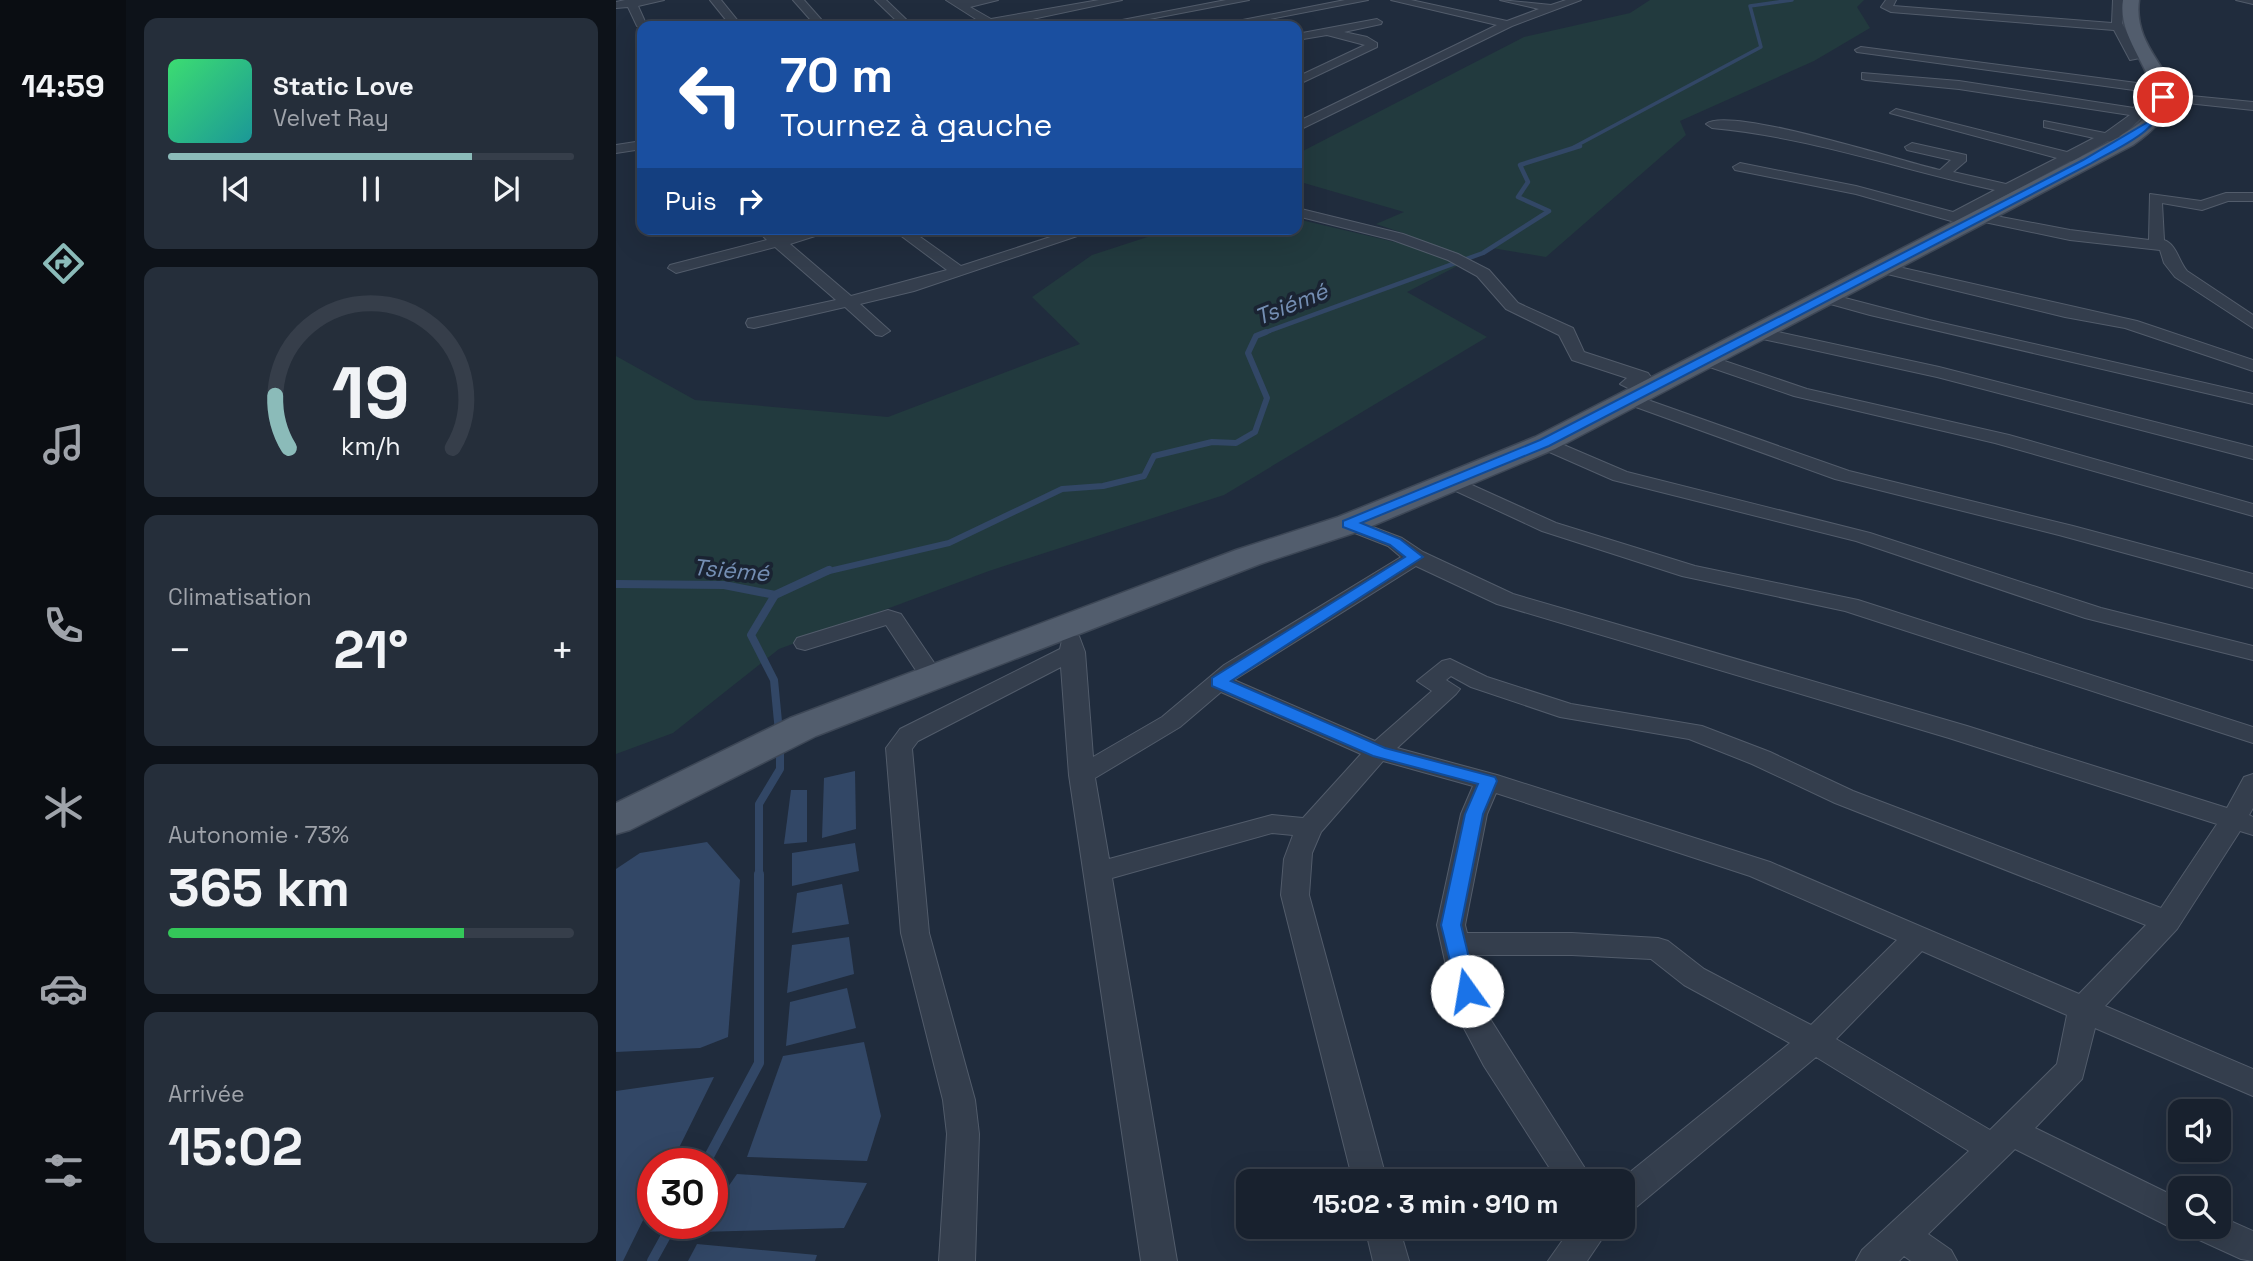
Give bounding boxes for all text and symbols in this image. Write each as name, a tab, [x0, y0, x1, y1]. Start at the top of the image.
text: 70 m	[780, 44, 893, 106]
icon: left	[665, 49, 756, 140]
text: 14:59	[21, 66, 105, 106]
pin	[2133, 67, 2193, 127]
text: Static Love	[273, 69, 414, 103]
icon: arrive	[2144, 78, 2182, 116]
text: Velvet Ray	[273, 103, 389, 133]
text: Tournez à gauche	[780, 105, 1052, 145]
icon: previous	[217, 170, 255, 208]
icon: pause	[352, 170, 390, 208]
icon: next	[487, 170, 525, 208]
icon: right	[731, 182, 769, 220]
text: Puis	[665, 184, 717, 218]
icon: directions	[39, 239, 88, 288]
water label: Tsiémé	[1250, 275, 1333, 332]
text: 19	[332, 346, 410, 439]
icon: music	[39, 420, 88, 469]
text: km/h	[341, 430, 401, 462]
water label: Tsiémé	[692, 552, 772, 588]
text: Climatisation	[168, 582, 312, 612]
icon: phone	[39, 601, 88, 650]
text: 21°	[334, 617, 408, 683]
text: −	[168, 626, 192, 674]
text: +	[550, 626, 574, 674]
icon: climate	[39, 783, 88, 832]
text: Autonomie · 73%	[168, 820, 349, 850]
text: 365 km	[168, 855, 350, 921]
position arrow	[1430, 954, 1504, 1028]
icon: car	[39, 964, 88, 1013]
text: Arrivée	[168, 1079, 245, 1109]
map controls	[2168, 1099, 2231, 1239]
button: sound	[2168, 1099, 2231, 1162]
text: 15:02	[168, 1114, 303, 1180]
icon: filters	[39, 1146, 88, 1195]
speed limit sign: 30	[637, 1148, 728, 1239]
button: search	[2168, 1176, 2231, 1239]
text: 15:02 · 3 min · 910 m	[1312, 1187, 1559, 1221]

